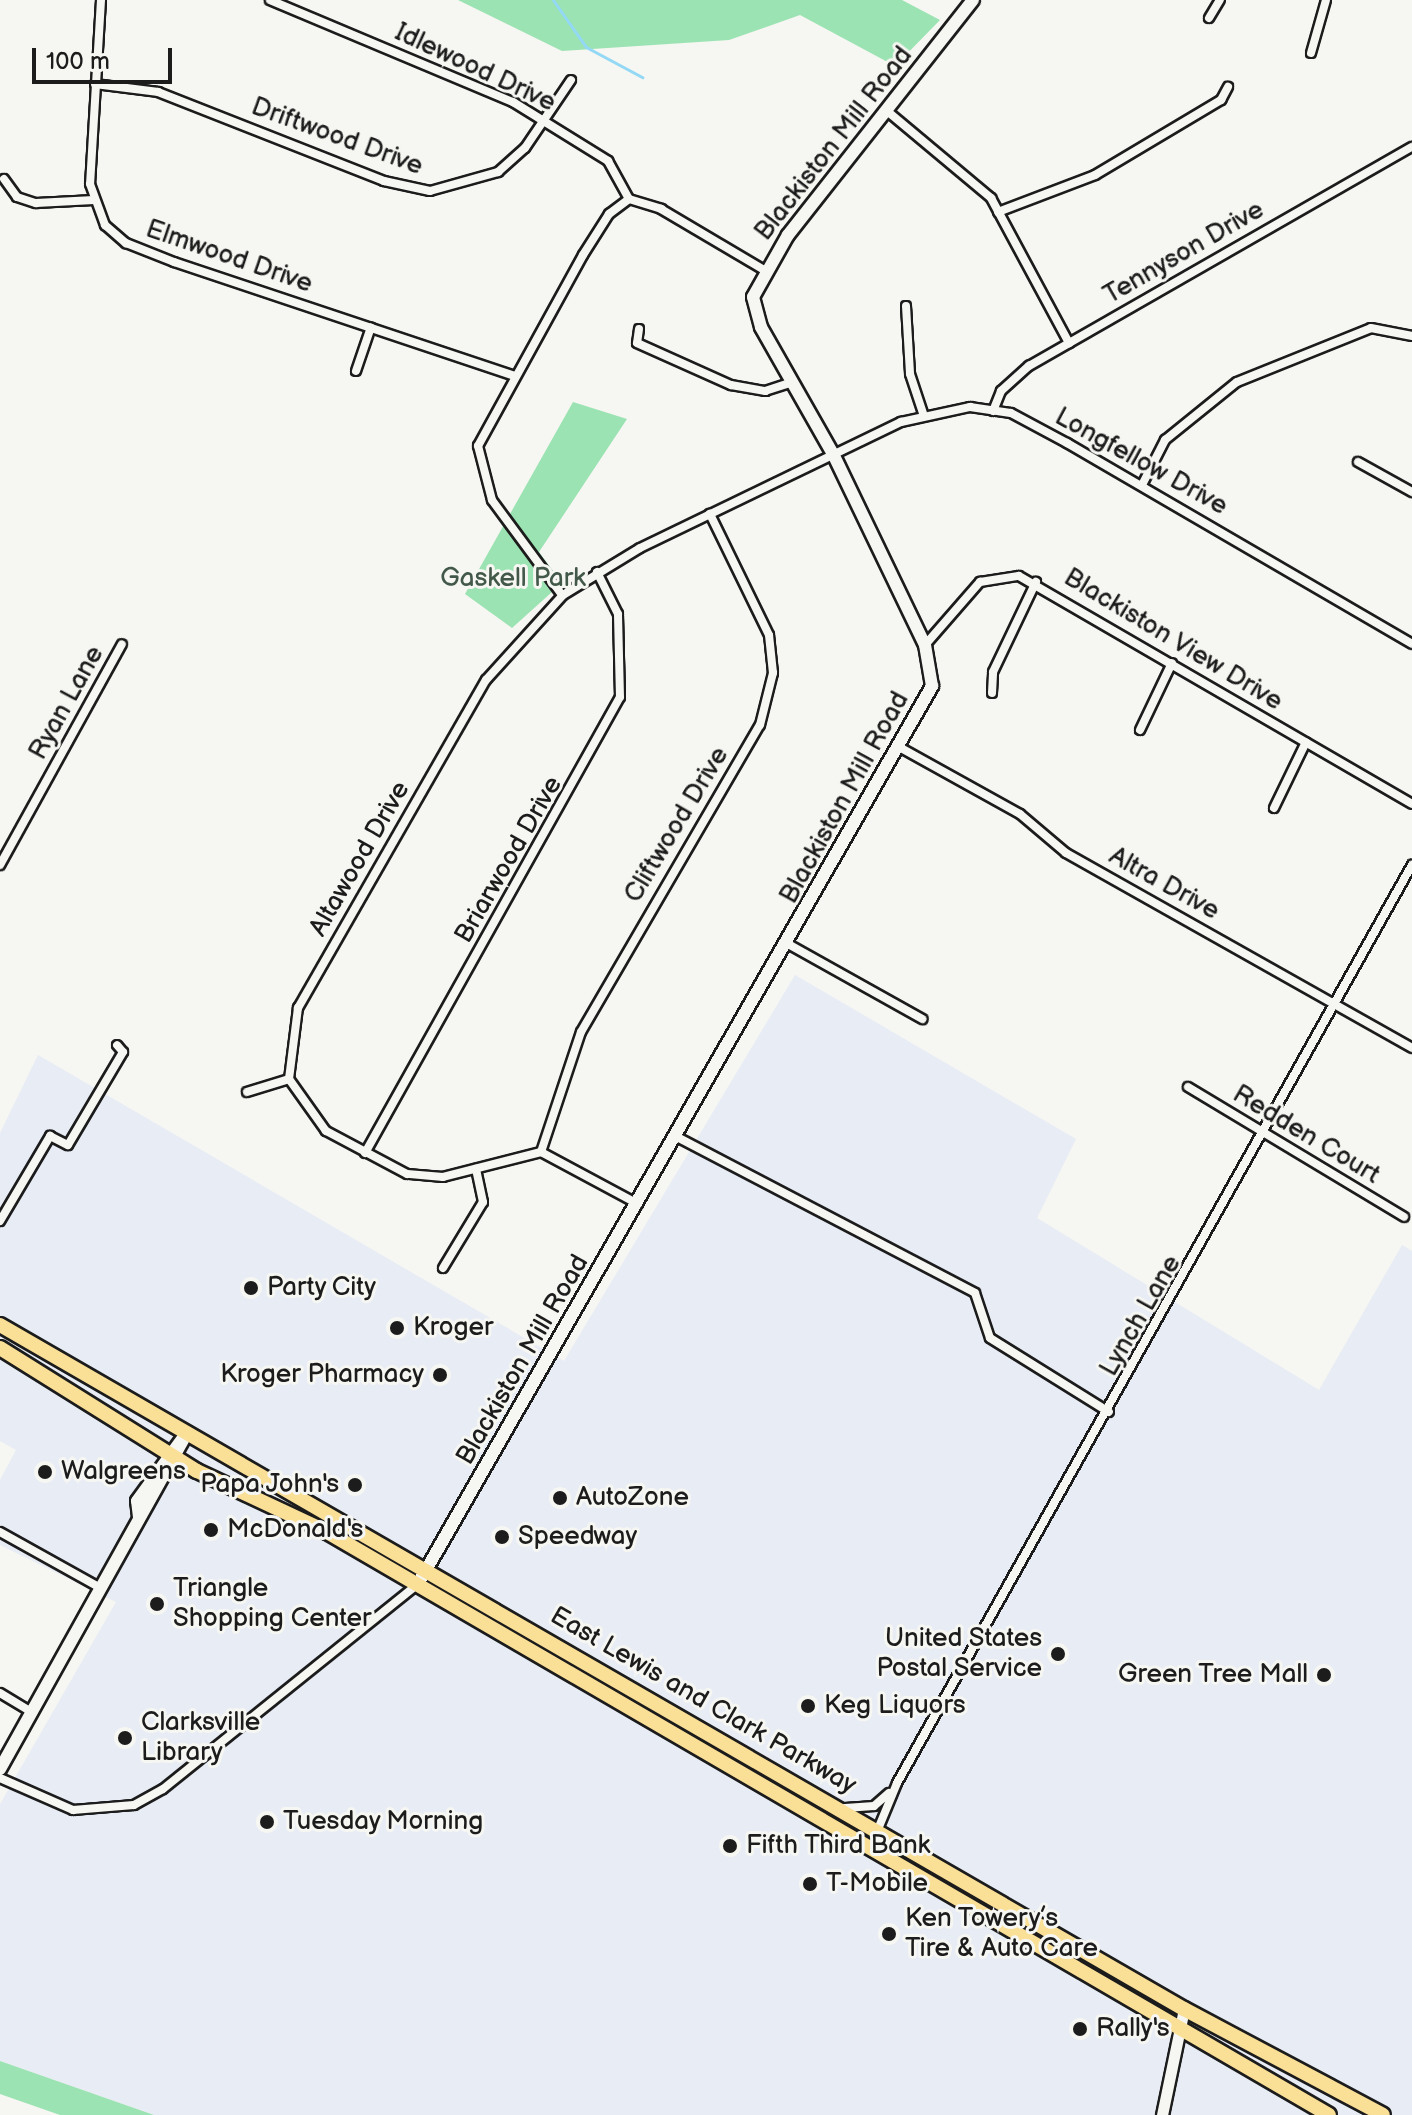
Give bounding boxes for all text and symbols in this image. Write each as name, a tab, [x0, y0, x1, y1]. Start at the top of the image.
street label: Idlewood Drive	[390, 17, 560, 119]
scale bar	[36, 32, 176, 82]
street label: Blackiston Mill Road	[749, 41, 919, 247]
text: 100 m	[46, 47, 110, 76]
street label: Driftwood Drive	[247, 92, 427, 182]
street label: Tennyson Drive	[1098, 195, 1270, 311]
street label: Elmwood Drive	[142, 214, 316, 300]
street label: Longfellow Drive	[1049, 402, 1233, 522]
street label: Blackiston View Drive	[1058, 562, 1288, 718]
park label: Gaskell Park	[440, 563, 586, 595]
street label: Ryan Lane	[23, 641, 111, 765]
street label: Blackiston Mill Road	[774, 687, 916, 909]
street label: Cliftwood Drive	[618, 741, 736, 909]
street label: Briarwood Drive	[449, 771, 569, 949]
street label: Altawood Drive	[303, 776, 417, 942]
street label: Altra Drive	[1103, 841, 1225, 927]
street label: Redden Court	[1227, 1079, 1385, 1191]
street label: Blackiston Mill Road	[450, 1249, 596, 1471]
street label: Lynch Lane	[1094, 1250, 1188, 1382]
place label: Party City	[267, 1272, 378, 1304]
marker: Party City	[242, 1279, 260, 1297]
place label: Kroger	[413, 1312, 493, 1344]
marker: Kroger	[388, 1319, 406, 1337]
place label: Kroger Pharmacy	[220, 1359, 424, 1391]
marker: Kroger Pharmacy	[431, 1366, 449, 1384]
place label: Walgreens	[61, 1456, 186, 1488]
marker: Walgreens	[36, 1463, 54, 1481]
place label: Papa John's	[199, 1469, 339, 1501]
marker: Papa John's	[346, 1476, 364, 1494]
place label: AutoZone	[576, 1482, 689, 1514]
marker: AutoZone	[551, 1489, 569, 1507]
place label: McDonald's	[227, 1514, 363, 1546]
marker: McDonald's	[202, 1521, 220, 1539]
place label: Speedway	[518, 1521, 637, 1553]
marker: Speedway	[493, 1528, 511, 1546]
place label: Triangle Shopping Center	[173, 1573, 371, 1634]
marker: Triangle Shopping Center	[148, 1595, 166, 1613]
street label: East Lewis and Clark Parkway	[545, 1601, 861, 1801]
place label: United States Postal Service	[876, 1623, 1042, 1684]
marker: United States Postal Service	[1049, 1645, 1067, 1663]
place label: Green Tree Mall	[1117, 1659, 1308, 1691]
marker: Green Tree Mall	[1315, 1666, 1333, 1684]
place label: Keg Liquors	[824, 1690, 966, 1722]
marker: Keg Liquors	[799, 1697, 817, 1715]
place label: Clarksville Library	[141, 1707, 260, 1768]
marker: Clarksville Library	[116, 1729, 134, 1747]
place label: Tuesday Morning	[283, 1806, 485, 1838]
marker: Tuesday Morning	[258, 1813, 276, 1831]
place label: Fifth Third Bank	[746, 1830, 931, 1862]
marker: Fifth Third Bank	[721, 1837, 739, 1855]
place label: T-Mobile	[826, 1868, 928, 1900]
marker: T-Mobile	[801, 1875, 819, 1893]
place label: Ken Towery’s Tire & Auto Care	[905, 1903, 1098, 1964]
marker: Ken Towery’s Tire & Auto Care	[880, 1925, 898, 1943]
place label: Rally's	[1096, 2013, 1170, 2045]
marker: Rally's	[1071, 2020, 1089, 2038]

